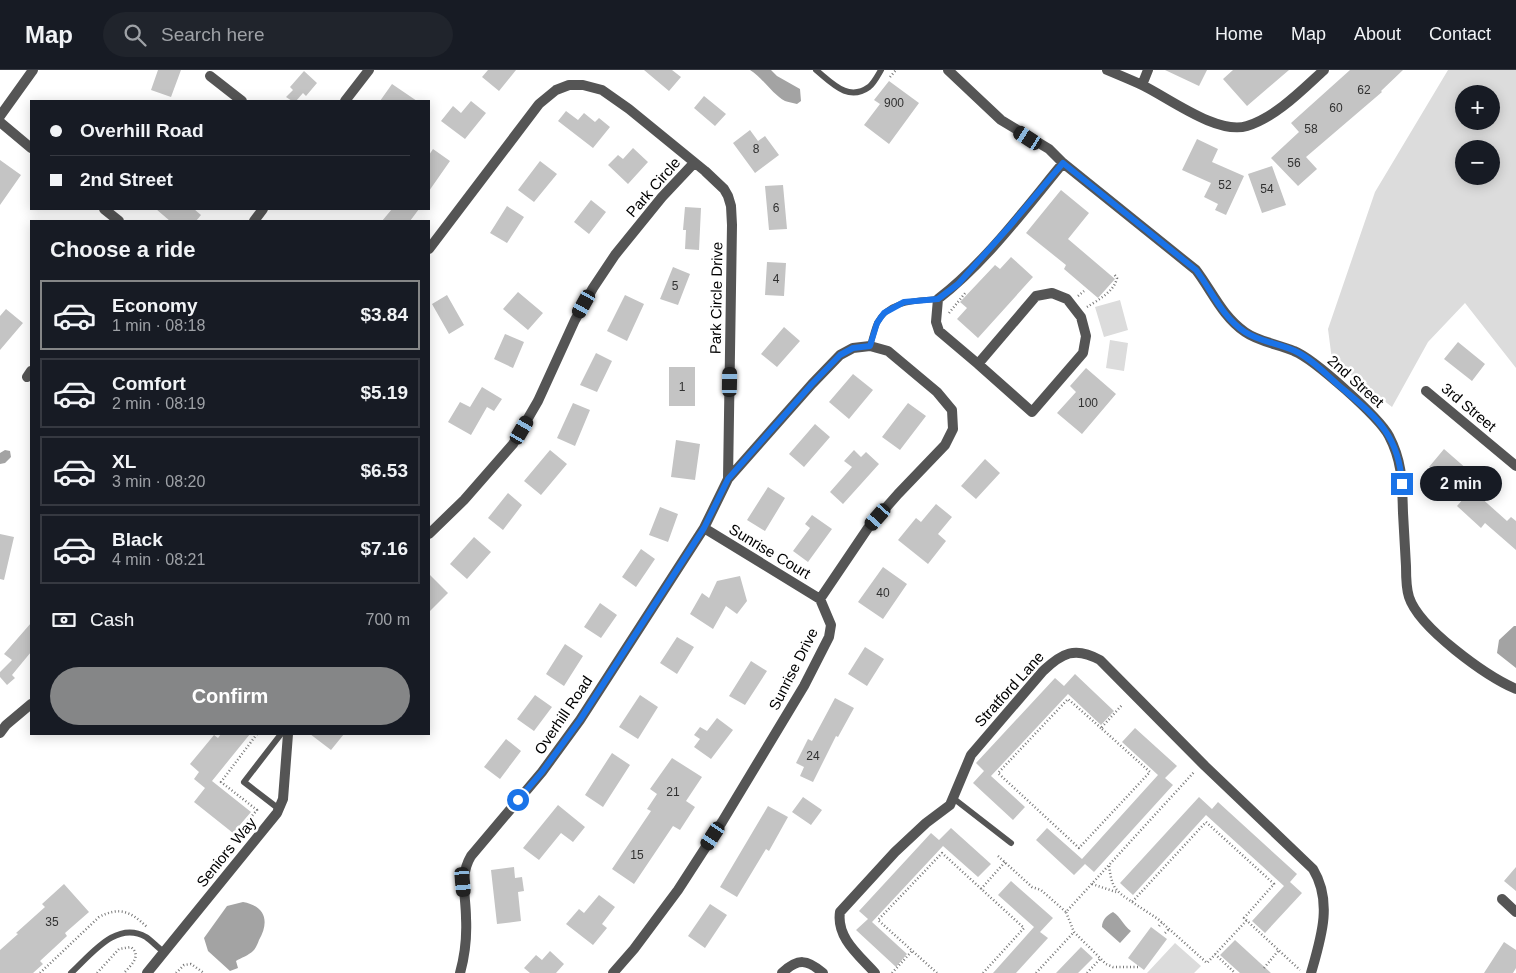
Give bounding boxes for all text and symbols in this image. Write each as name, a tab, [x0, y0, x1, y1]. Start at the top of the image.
search box	[103, 12, 453, 57]
text: Map	[25, 21, 73, 48]
icon: search	[121, 21, 149, 49]
text: Search here	[161, 24, 265, 45]
text: Home	[1215, 24, 1263, 44]
text: Map	[1291, 24, 1326, 44]
text: About	[1354, 24, 1401, 44]
text: Contact	[1429, 24, 1491, 44]
house number: 62	[1357, 83, 1371, 97]
map controls	[1455, 85, 1500, 185]
button: +	[1455, 85, 1500, 130]
house number: 900	[884, 96, 904, 110]
house number: 60	[1329, 101, 1343, 115]
text: Overhill Road	[80, 120, 204, 141]
house number: 58	[1304, 122, 1318, 136]
car	[1011, 124, 1044, 152]
button: −	[1455, 140, 1500, 185]
house number: 8	[753, 142, 760, 156]
street label: Park Circle	[623, 154, 683, 220]
house number: 56	[1287, 156, 1301, 170]
text: 2nd Street	[80, 169, 173, 190]
house number: 52	[1218, 178, 1232, 192]
house number: 54	[1260, 182, 1274, 196]
house number: 6	[773, 201, 780, 215]
text: Choose a ride	[50, 237, 195, 262]
street label: Park Circle Drive	[707, 242, 725, 354]
house number: 4	[773, 272, 780, 286]
house number: 5	[672, 279, 679, 293]
car	[570, 287, 597, 321]
icon: car	[52, 293, 97, 338]
text: Economy	[112, 295, 198, 316]
text: $3.84	[360, 304, 408, 325]
text: 1 min · 08:18	[112, 317, 205, 334]
street label: 2nd Street	[1325, 352, 1388, 411]
car	[722, 367, 737, 397]
icon: car	[52, 371, 97, 416]
text: Comfort	[112, 373, 186, 394]
street label: 3rd Street	[1438, 379, 1500, 435]
house number: 1	[679, 380, 686, 394]
text: $5.19	[360, 382, 408, 403]
text: 2 min · 08:19	[112, 395, 205, 412]
house number: 100	[1078, 396, 1098, 410]
car	[508, 413, 535, 447]
icon: car	[52, 449, 97, 494]
text: XL	[112, 451, 136, 472]
text: $6.53	[360, 460, 408, 481]
callout: 2 min	[1420, 466, 1502, 502]
text: 3 min · 08:20	[112, 473, 205, 490]
route end	[1391, 473, 1413, 495]
text: 2 min	[1440, 475, 1482, 492]
car	[862, 501, 893, 533]
street label: Sunrise Court	[726, 520, 814, 582]
icon: car	[52, 527, 97, 572]
text: Black	[112, 529, 163, 550]
text: $7.16	[360, 538, 408, 559]
text: 4 min · 08:21	[112, 551, 205, 568]
house number: 40	[876, 586, 890, 600]
icon: cash	[50, 606, 78, 634]
text: Cash	[90, 609, 134, 630]
text: 700 m	[366, 611, 410, 628]
street label: Sunrise Drive	[765, 625, 821, 713]
street label: Stratford Lane	[971, 648, 1047, 730]
button: Confirm	[50, 667, 410, 725]
street label: Overhill Road	[531, 673, 595, 757]
house number: 24	[806, 749, 820, 763]
house number: 21	[666, 785, 680, 799]
route start	[507, 789, 529, 811]
street label: Seniors Way	[193, 813, 259, 890]
car	[698, 819, 727, 853]
house number: 15	[630, 848, 644, 862]
car	[454, 866, 471, 898]
house number: 35	[45, 915, 59, 929]

